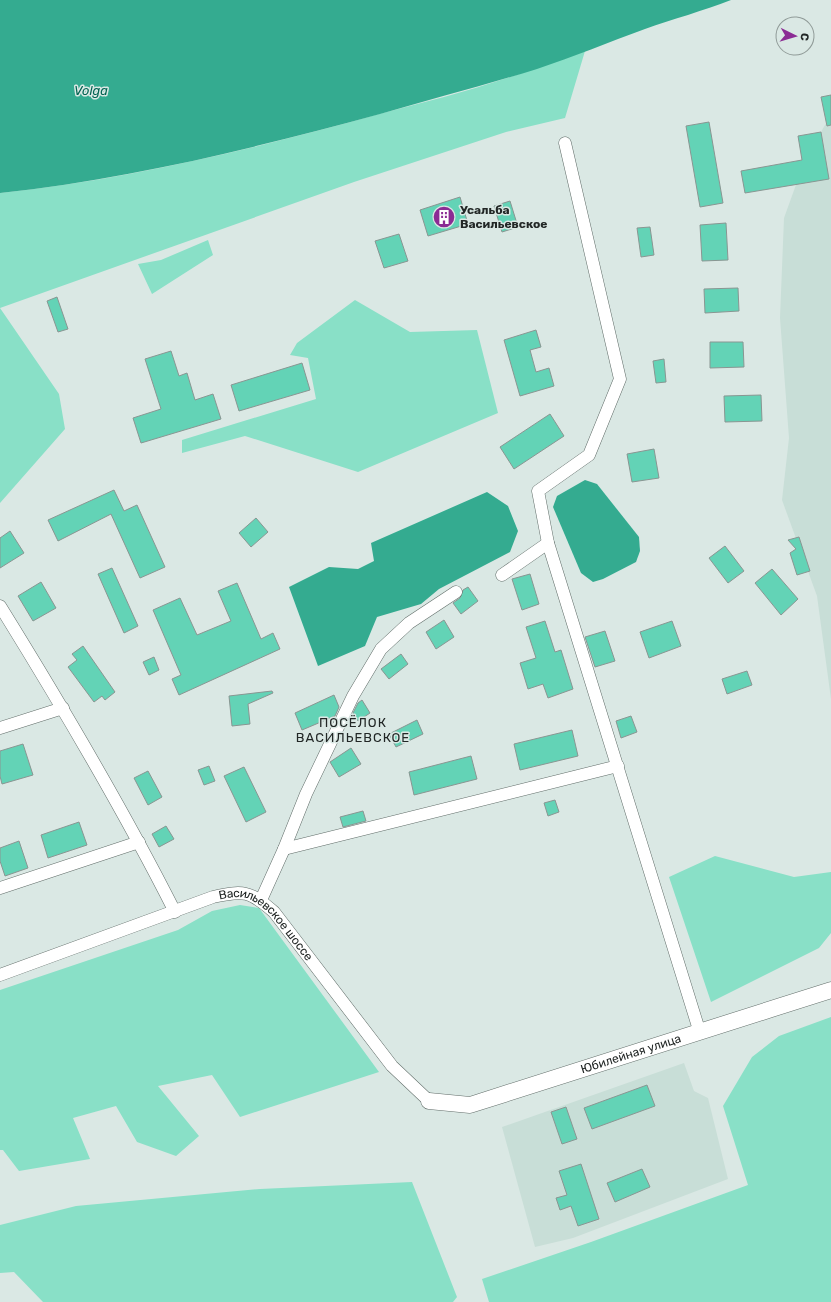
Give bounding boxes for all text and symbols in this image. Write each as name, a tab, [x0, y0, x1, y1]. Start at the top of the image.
north arrow	[775, 16, 815, 56]
text: С	[798, 32, 811, 42]
water label: Volga	[74, 83, 108, 99]
place label: Усальба Васильевское	[460, 203, 547, 231]
building icon: Усальба Васильевское	[431, 204, 457, 230]
district label: ПОСЁЛОК ВАСИЛЬЕВСКОЕ	[296, 714, 410, 745]
street label: Васильевское шоссе	[217, 886, 316, 964]
street label: Юбилейная улица	[579, 1031, 683, 1076]

